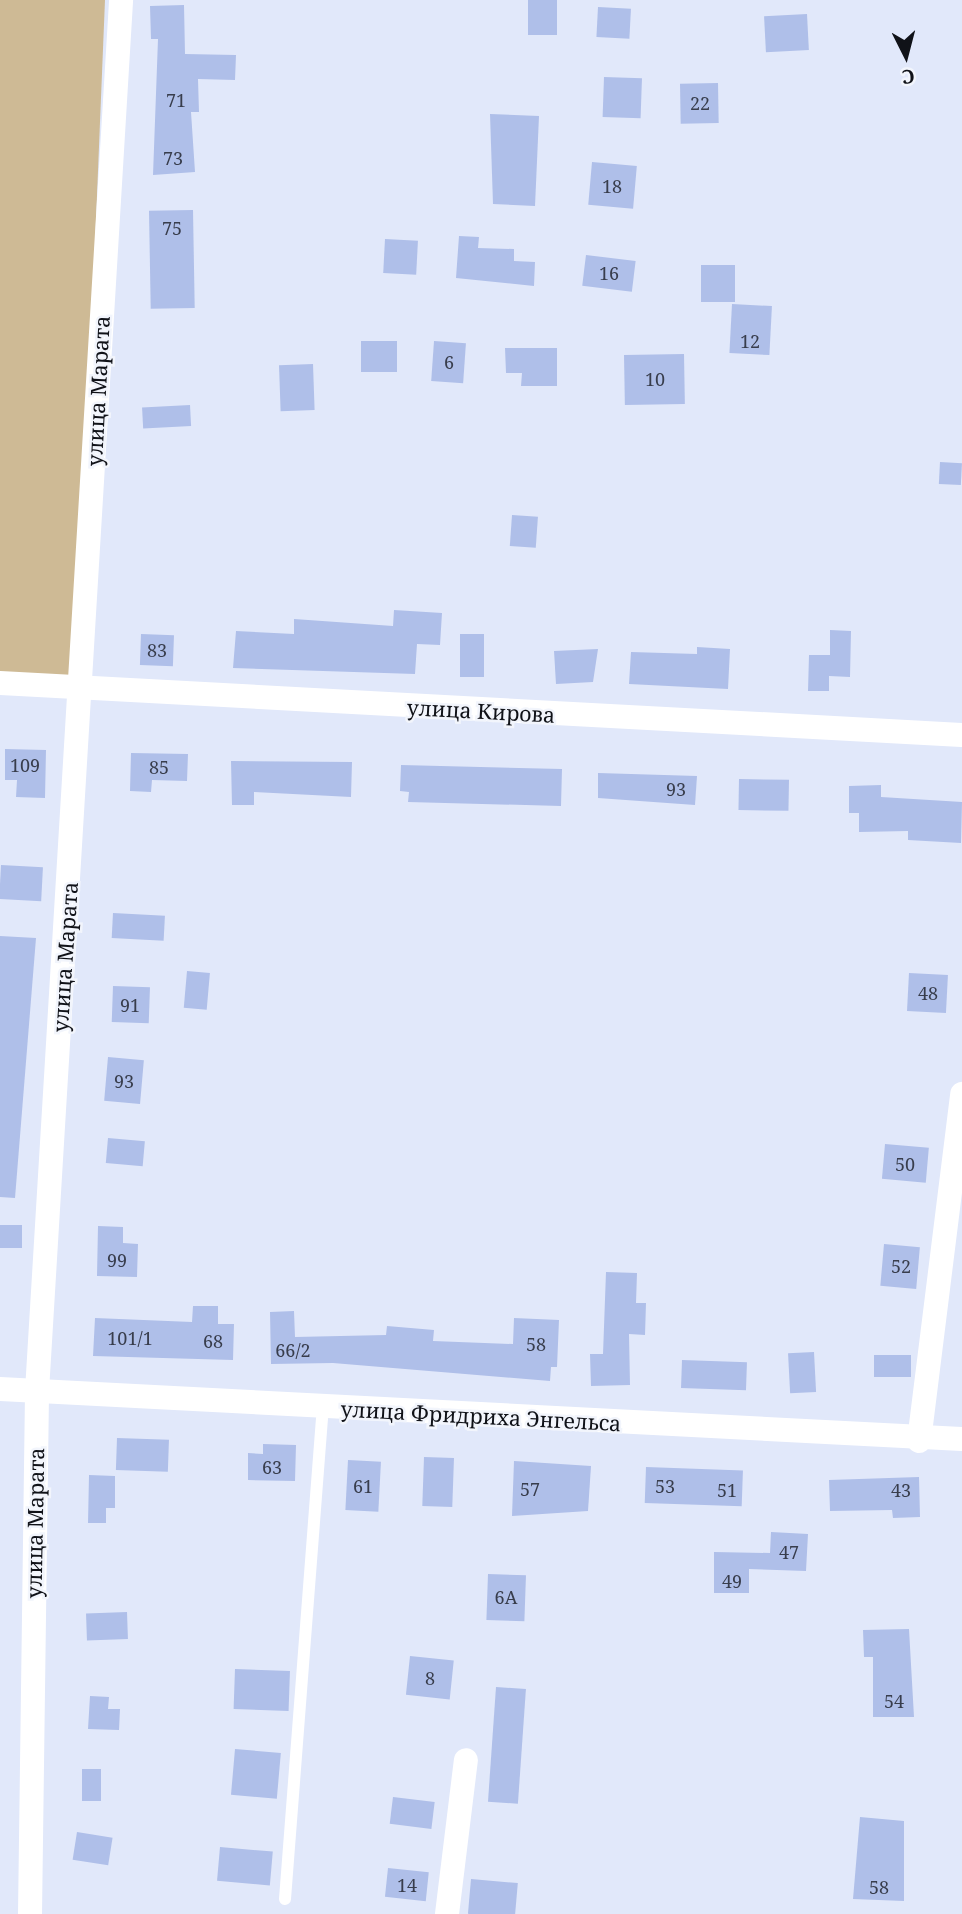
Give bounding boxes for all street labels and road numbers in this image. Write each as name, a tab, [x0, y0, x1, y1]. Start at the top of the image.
street label: улица Марата	[81, 315, 115, 467]
street label: улица Кирова	[406, 695, 556, 727]
street label: улица Марата	[47, 881, 83, 1033]
street label: улица Фридриха Энгельса	[340, 1396, 622, 1436]
street label: улица Марата	[21, 1447, 49, 1599]

